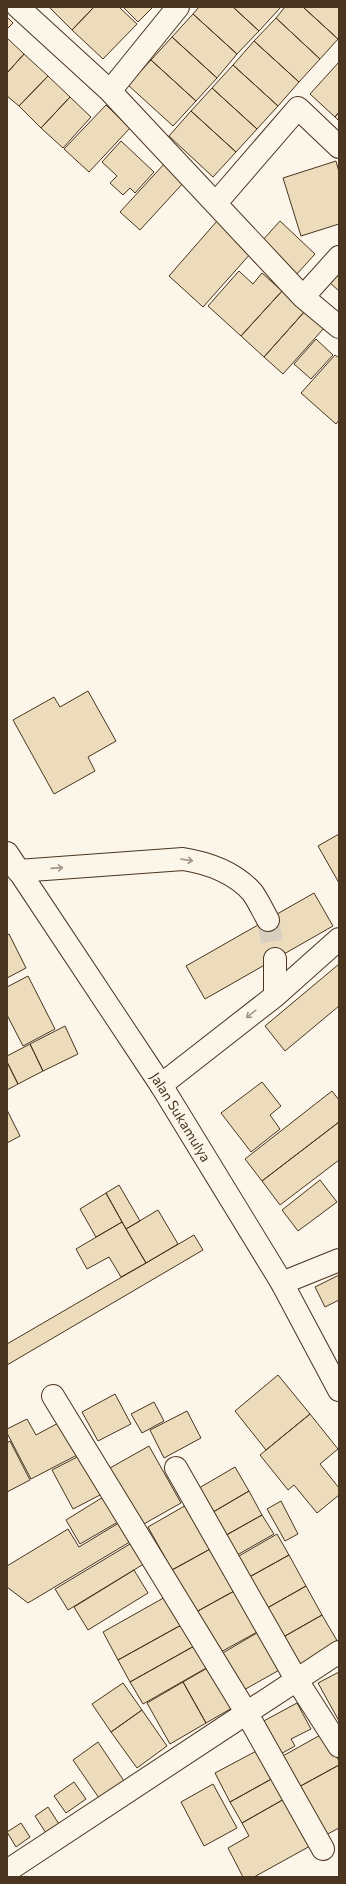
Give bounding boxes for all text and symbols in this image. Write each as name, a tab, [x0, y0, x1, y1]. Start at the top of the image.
one-way arrow	[180, 856, 193, 864]
one-way arrow	[50, 865, 63, 872]
one-way arrow	[246, 1010, 257, 1019]
street label: Jalan Sukamulya	[147, 1069, 215, 1165]

